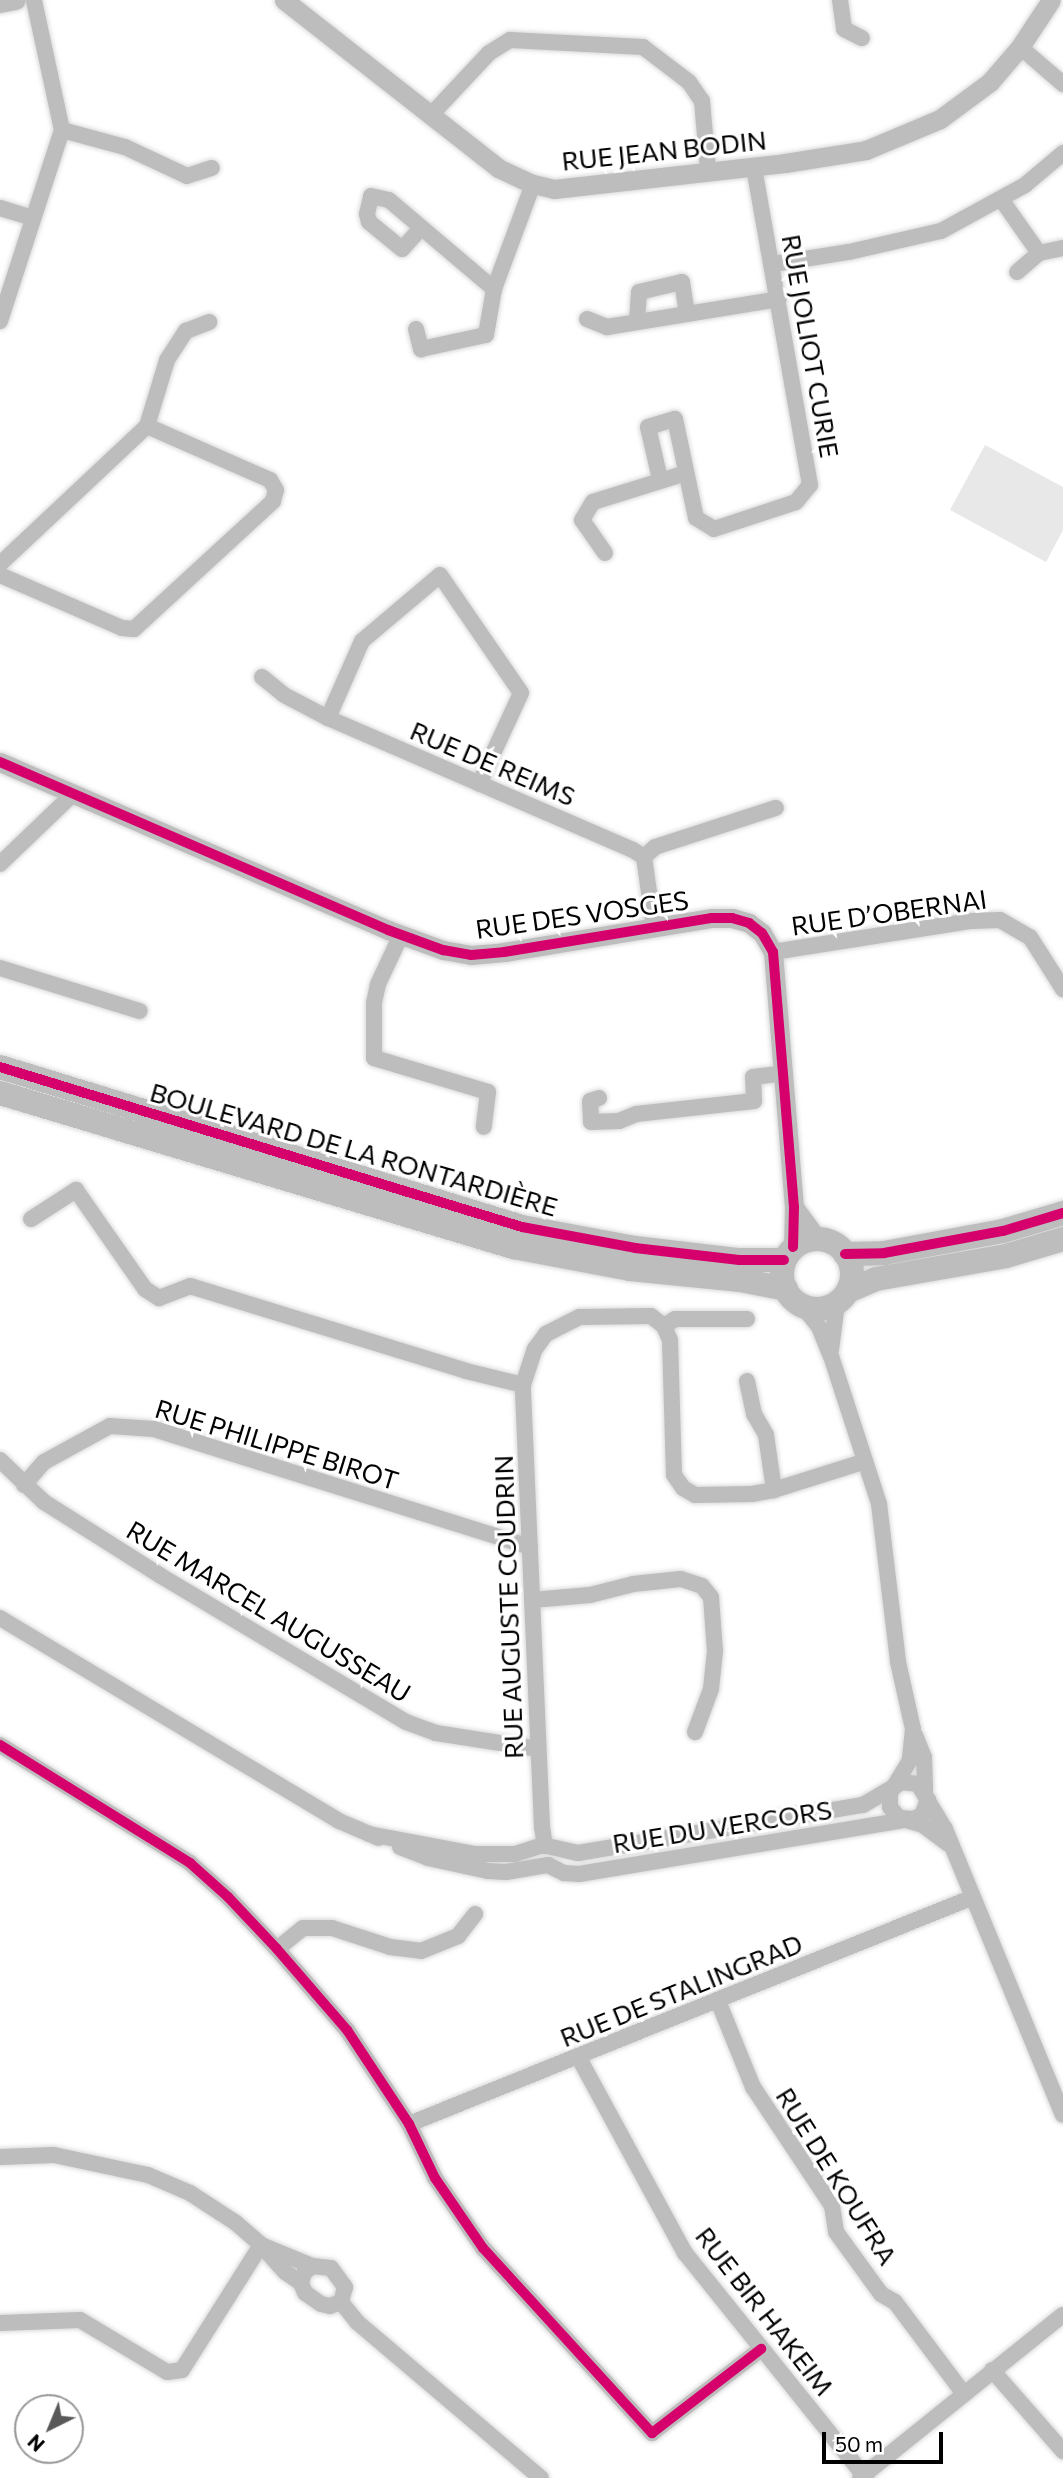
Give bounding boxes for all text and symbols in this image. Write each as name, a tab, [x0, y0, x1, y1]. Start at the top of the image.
street label: RUE JEAN BODIN	[560, 124, 768, 176]
street label: RUE JOLIOT CURIE	[776, 232, 846, 460]
street label: RUE DE REIMS	[406, 714, 580, 812]
street label: RUE D’OBERNAI	[789, 883, 989, 941]
street label: RUE DES VOSGES	[474, 884, 690, 944]
street label: BOULEVARD DE LA RONTARDIÈRE	[147, 1076, 561, 1222]
street label: RUE PHILIPPE BIROT	[152, 1392, 402, 1496]
street label: RUE AUGUSTE COUDRIN	[487, 1455, 529, 1759]
street label: RUE MARCEL AUGUSSEAU	[121, 1514, 417, 1708]
street label: RUE DU VERCORS	[610, 1793, 834, 1859]
street label: RUE DE STALINGRAD	[555, 1927, 807, 2053]
street label: RUE DE KOUFRA	[770, 2082, 904, 2270]
street label: RUE BIR HAKEIM	[690, 2221, 840, 2401]
north arrow	[14, 2394, 84, 2464]
scale bar	[825, 2418, 946, 2462]
text: N	[23, 2430, 49, 2457]
text: 50 m	[835, 2431, 883, 2456]

